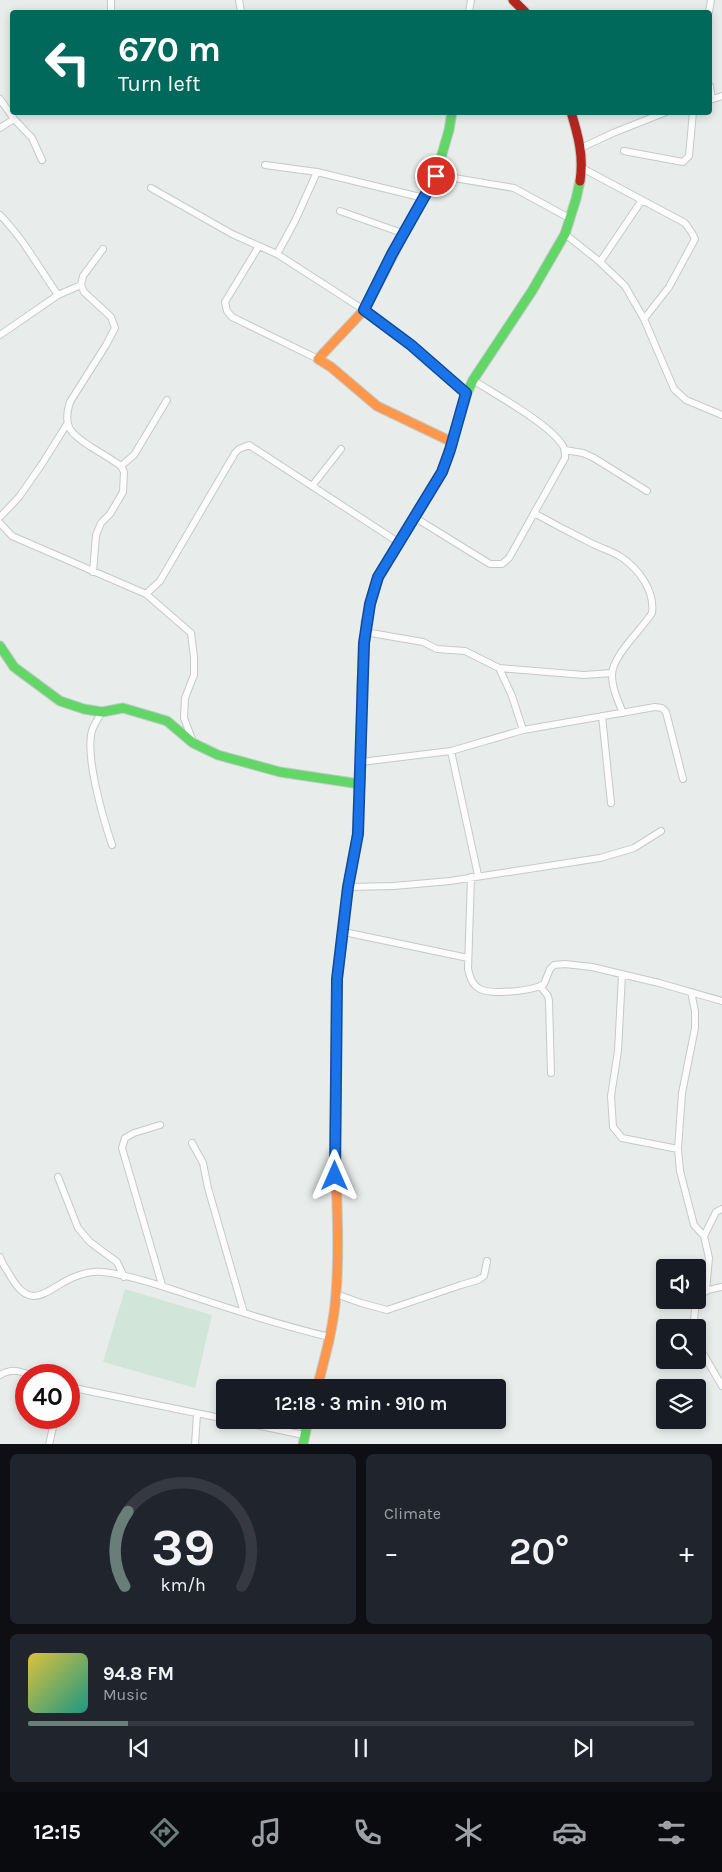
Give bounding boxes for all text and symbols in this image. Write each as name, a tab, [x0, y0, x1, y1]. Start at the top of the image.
text: 670 m	[118, 29, 221, 70]
icon: left	[35, 30, 100, 95]
text: Turn left	[118, 71, 201, 97]
pin	[415, 155, 457, 197]
icon: arrive	[422, 162, 450, 190]
position arrow	[308, 1149, 360, 1201]
map controls	[656, 1259, 706, 1429]
button: sound	[656, 1259, 706, 1309]
button: search	[656, 1319, 706, 1369]
speed limit sign: 40	[15, 1364, 80, 1429]
button: layers	[656, 1379, 706, 1429]
text: 12:18 · 3 min · 910 m	[274, 1393, 448, 1415]
text: Climate	[384, 1504, 441, 1523]
text: 39	[151, 1517, 215, 1578]
text: 20°	[509, 1529, 569, 1574]
text: −	[384, 1536, 399, 1569]
text: +	[679, 1536, 694, 1569]
text: km/h	[160, 1575, 206, 1596]
text: 94.8 FM	[103, 1663, 174, 1685]
text: Music	[103, 1685, 148, 1704]
icon: previous	[125, 1734, 153, 1762]
icon: pause	[347, 1734, 375, 1762]
icon: next	[569, 1734, 597, 1762]
icon: directions	[147, 1815, 182, 1850]
icon: music	[249, 1815, 284, 1850]
icon: phone	[350, 1815, 385, 1850]
icon: climate	[451, 1815, 486, 1850]
icon: car	[552, 1815, 587, 1850]
icon: filters	[654, 1815, 689, 1850]
text: 12:15	[33, 1819, 81, 1845]

